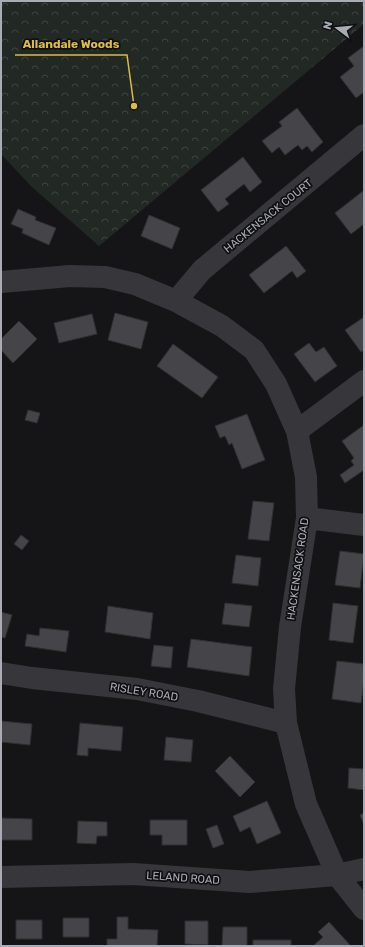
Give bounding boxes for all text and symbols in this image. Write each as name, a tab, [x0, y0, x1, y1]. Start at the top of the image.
north arrow	[317, 8, 357, 48]
text: N	[321, 20, 335, 31]
callout: Allandale Woods	[15, 31, 127, 55]
text: Allandale Woods	[23, 37, 120, 51]
street label: HACKENSACK COURT	[221, 176, 315, 256]
street label: HACKENSACK ROAD	[284, 517, 312, 621]
street label: RISLEY ROAD	[109, 680, 179, 704]
street label: LELAND ROAD	[146, 869, 220, 887]

